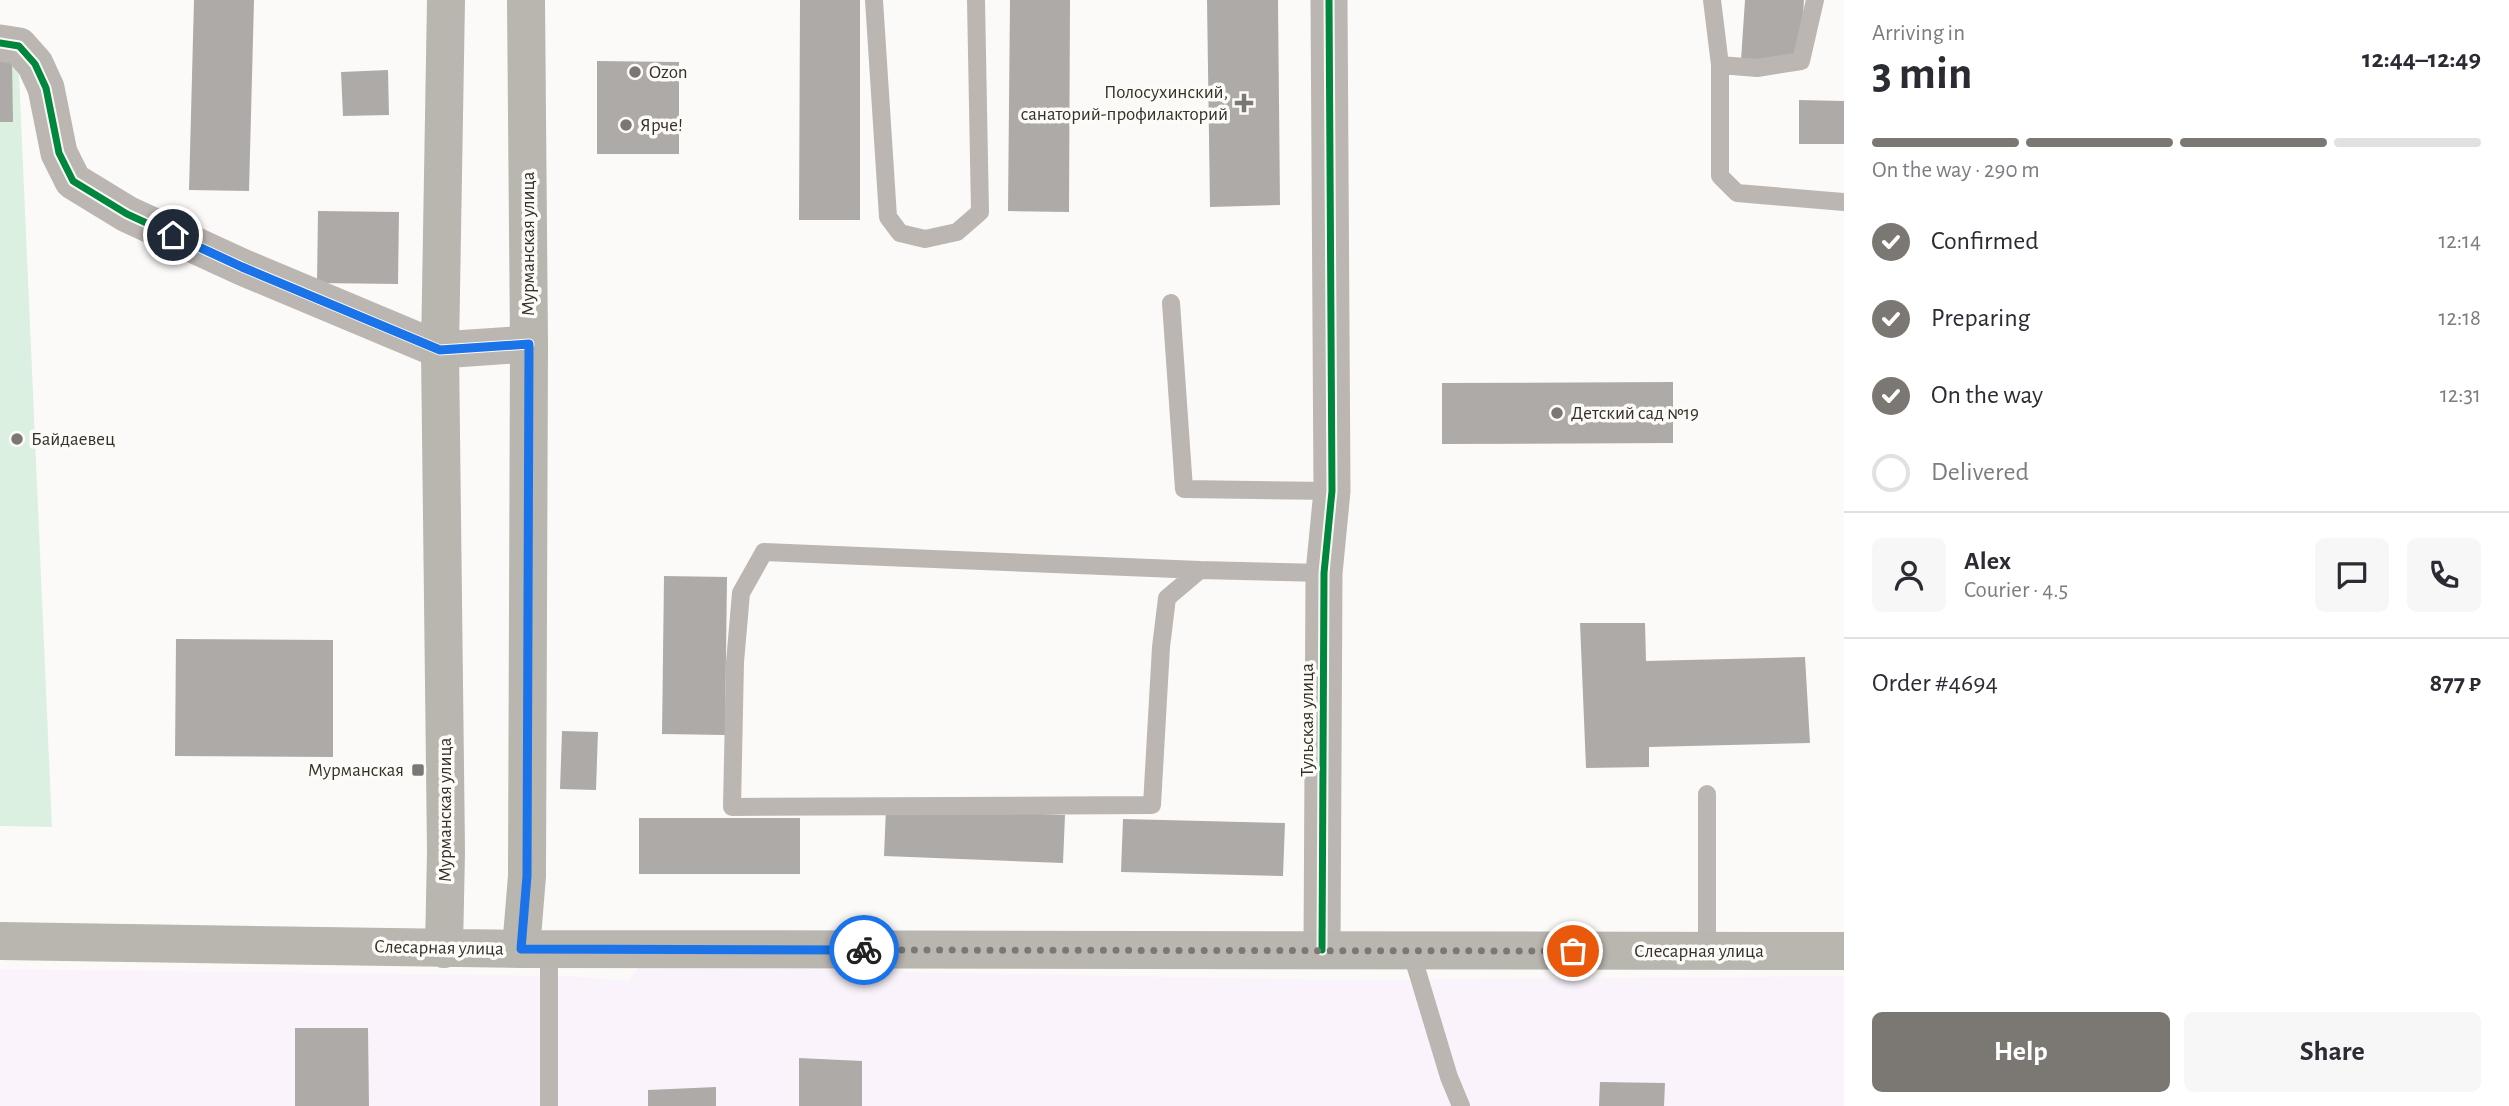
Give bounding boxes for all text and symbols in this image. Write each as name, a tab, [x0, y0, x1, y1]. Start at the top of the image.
text: Arriving in	[1872, 22, 1965, 45]
text: 12:44–12:49	[2362, 46, 2481, 72]
text: 3 min	[1872, 51, 1972, 97]
place label: Ozon	[649, 63, 688, 82]
marker: Ozon	[627, 64, 643, 80]
place label: Полосухинский, санаторий-профилакторий	[1021, 83, 1228, 124]
marker: Полосухинский, санаторий-профилакторий	[1234, 93, 1254, 113]
place label: Ярче!	[640, 116, 683, 135]
marker: Ярче!	[618, 117, 634, 133]
text: On the way · 290 m	[1872, 159, 2040, 182]
street label: Мурманская улица	[519, 171, 538, 316]
pin	[143, 205, 203, 265]
icon: home	[154, 216, 192, 254]
icon: check	[1872, 223, 1910, 261]
text: Confirmed	[1931, 228, 2039, 254]
text: 12:14	[2438, 230, 2481, 253]
icon: check	[1872, 300, 1910, 338]
text: Preparing	[1931, 305, 2030, 331]
text: 12:18	[2439, 307, 2481, 330]
icon: check	[1872, 377, 1910, 415]
text: On the way	[1931, 382, 2043, 408]
text: 12:31	[2440, 384, 2481, 407]
place label: Детский сад №19	[1571, 404, 1699, 423]
marker: Детский сад №19	[1549, 405, 1565, 421]
place label: Байдаевец	[31, 430, 115, 449]
marker: Байдаевец	[9, 431, 25, 447]
text: Delivered	[1931, 459, 2029, 485]
button: person	[1872, 538, 1946, 612]
button: chat	[2315, 538, 2389, 612]
button: phone	[2407, 538, 2481, 612]
text: Alex	[1964, 548, 2011, 574]
text: Courier · 4.5	[1964, 579, 2068, 602]
street label: Тульская улица	[1298, 663, 1317, 777]
text: Order #4694	[1872, 670, 1998, 696]
text: 877 ₽	[2430, 670, 2481, 696]
street label: Мурманская улица	[436, 737, 455, 882]
place label: Мурманская	[308, 761, 404, 780]
marker: Мурманская	[410, 762, 426, 778]
courier	[829, 915, 899, 985]
pin	[1543, 921, 1603, 981]
icon: bike	[845, 931, 883, 969]
icon: bag	[1554, 932, 1592, 970]
street label: Слесарная улица	[374, 937, 504, 959]
street label: Слесарная улица	[1634, 942, 1764, 961]
button: Help	[1872, 1012, 2170, 1092]
button: Share	[2184, 1012, 2481, 1092]

